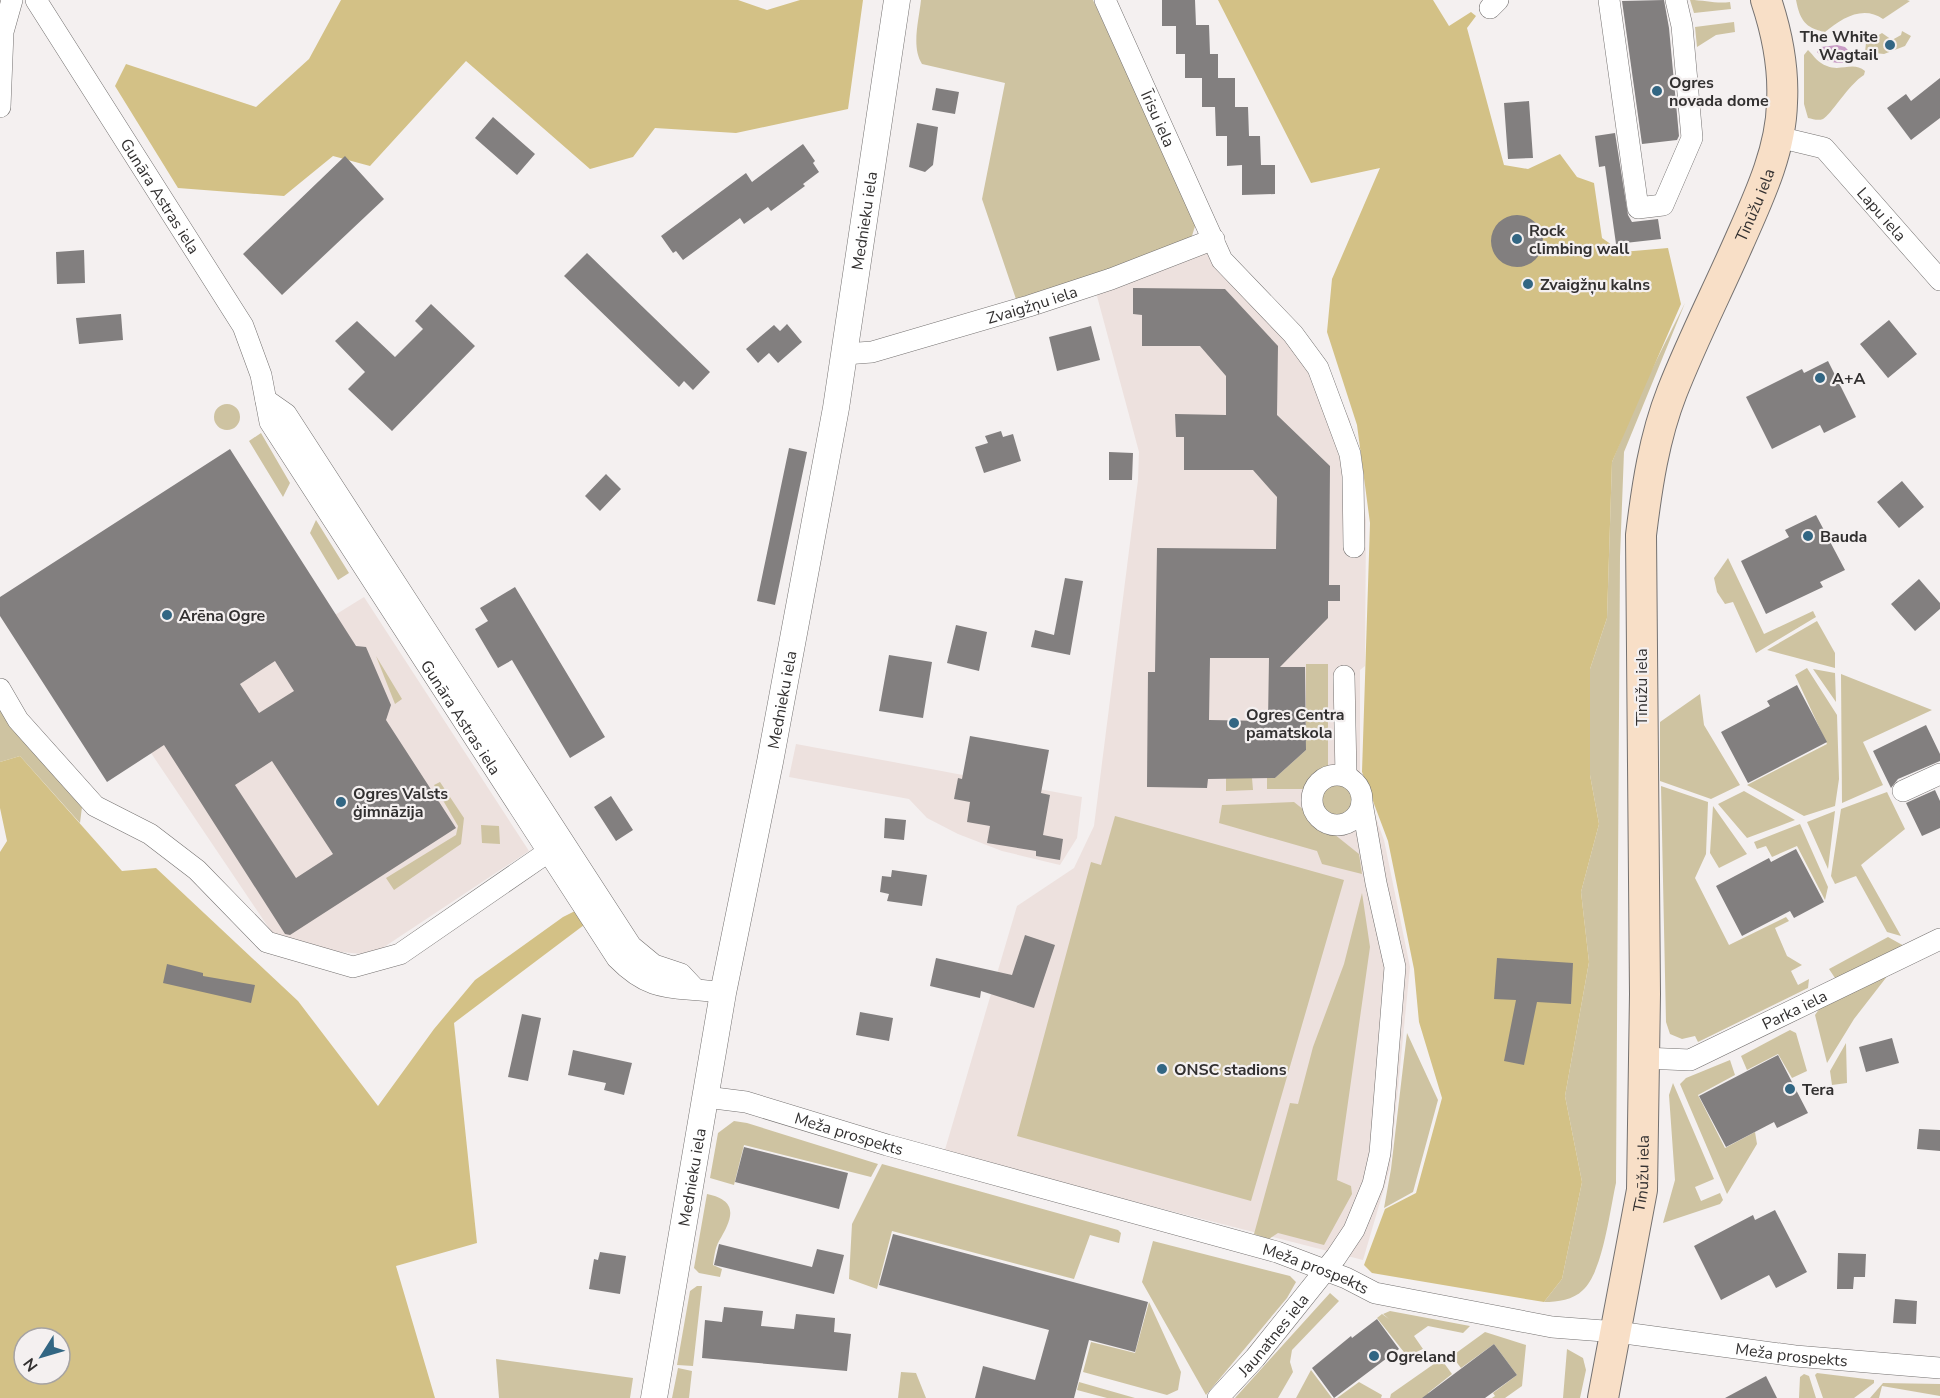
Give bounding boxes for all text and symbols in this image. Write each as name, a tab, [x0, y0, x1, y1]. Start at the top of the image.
place label: The White Wagtail	[1800, 26, 1878, 66]
marker: The White Wagtail	[1883, 38, 1897, 52]
place label: Ogres novada dome	[1669, 72, 1769, 112]
marker: Ogres novada dome	[1650, 84, 1664, 98]
street label: Īrisu iela	[1135, 86, 1180, 151]
street label: Gunāra Astras iela	[115, 134, 204, 258]
street label: Tīnūžu iela	[1730, 166, 1780, 246]
street label: Mednieku iela	[847, 170, 883, 272]
street label: Lapu iela	[1851, 183, 1911, 246]
place label: Rock climbing wall	[1529, 220, 1629, 260]
marker: Rock climbing wall	[1510, 232, 1524, 246]
place label: Zvaigžņu kalns	[1540, 274, 1650, 296]
marker: Zvaigžņu kalns	[1521, 277, 1535, 291]
street label: Zvaigžņu iela	[984, 281, 1080, 330]
place label: A+A	[1832, 368, 1866, 390]
marker: A+A	[1813, 371, 1827, 385]
place label: Bauda	[1820, 526, 1867, 548]
marker: Bauda	[1801, 529, 1815, 543]
place label: Arēna Ogre	[179, 605, 266, 627]
marker: Arēna Ogre	[160, 608, 174, 622]
street label: Tīnūžu iela	[1631, 648, 1653, 726]
street label: Mednieku iela	[763, 649, 803, 751]
street label: Gunāra Astras iela	[415, 656, 506, 780]
place label: Ogres Centra pamatskola	[1246, 704, 1345, 744]
marker: Ogres Centra pamatskola	[1227, 716, 1241, 730]
place label: Ogres Valsts ģimnāzija	[353, 783, 448, 823]
marker: Ogres Valsts ģimnāzija	[334, 795, 348, 809]
street label: Parka iela	[1759, 985, 1831, 1036]
place label: ONSC stadions	[1174, 1059, 1287, 1081]
marker: ONSC stadions	[1155, 1062, 1169, 1076]
place label: Tera	[1802, 1079, 1834, 1101]
marker: Tera	[1783, 1082, 1797, 1096]
street label: Meža prospekts	[792, 1107, 906, 1161]
street label: Mednieku iela	[673, 1126, 712, 1228]
street label: Tīnūžu iela	[1628, 1135, 1655, 1214]
street label: Meža prospekts	[1260, 1239, 1372, 1300]
street label: Jaunatnes iela	[1233, 1289, 1314, 1382]
north arrow	[12, 1326, 72, 1386]
street label: Meža prospekts	[1734, 1338, 1848, 1372]
place label: Ogreland	[1386, 1346, 1456, 1368]
marker: Ogreland	[1367, 1349, 1381, 1363]
text: N	[18, 1353, 43, 1376]

